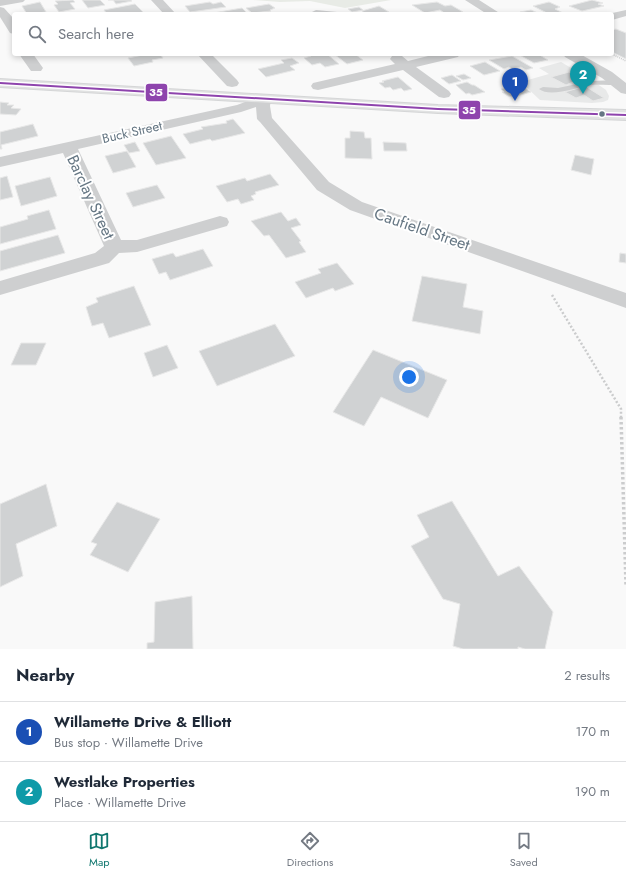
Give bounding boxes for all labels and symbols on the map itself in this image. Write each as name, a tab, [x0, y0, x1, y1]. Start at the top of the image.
pin: 2	[570, 61, 596, 94]
pin: 1	[502, 68, 528, 101]
line badge: 35	[145, 83, 168, 102]
text: 35	[149, 84, 163, 100]
line badge: 35	[458, 100, 481, 120]
text: 35	[462, 102, 476, 118]
unlabelled marker	[597, 109, 607, 119]
street label: Buck Street	[100, 116, 165, 148]
street label: Barclay Street	[61, 151, 121, 243]
street label: Caufield Street	[371, 202, 473, 256]
your location	[399, 367, 419, 387]

